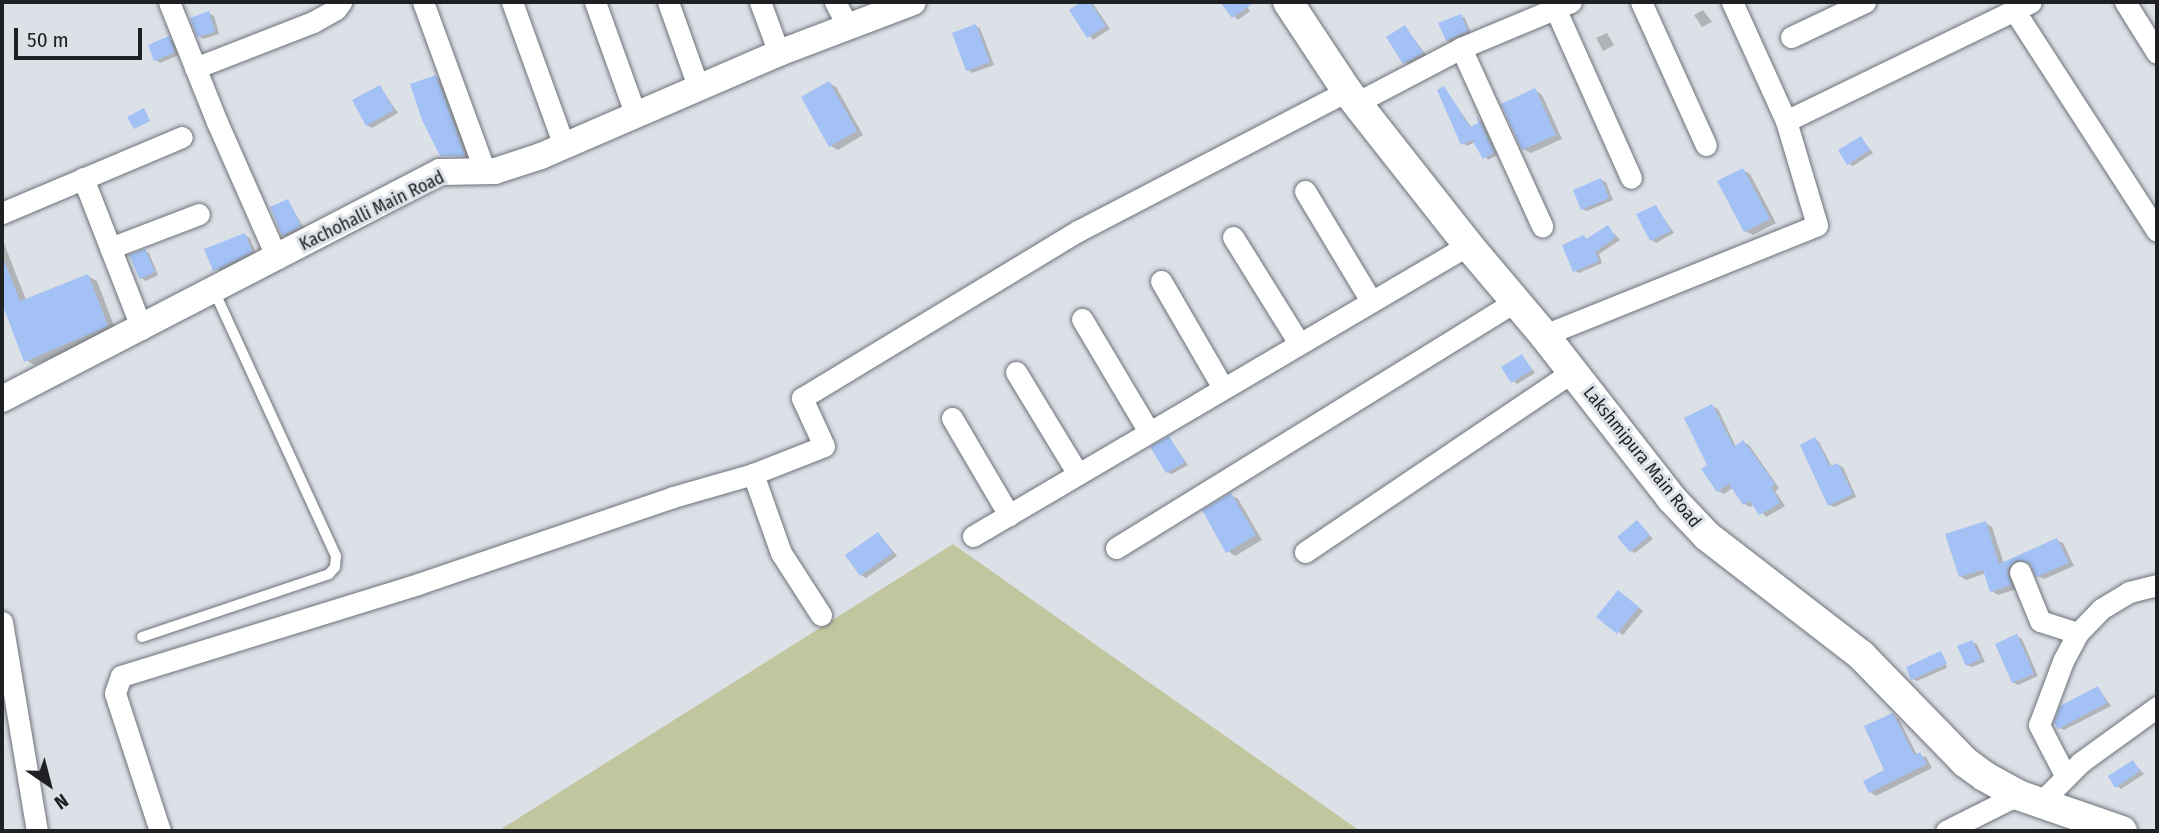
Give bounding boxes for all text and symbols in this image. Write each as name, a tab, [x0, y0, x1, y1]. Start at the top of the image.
scale bar	[18, 14, 145, 58]
text: 50 m	[27, 27, 69, 53]
street label: Kachohalli Main Road	[296, 167, 448, 255]
street label: Lakshmipura Main Road	[1578, 382, 1706, 532]
north arrow	[14, 749, 84, 819]
text: N	[50, 789, 73, 814]

